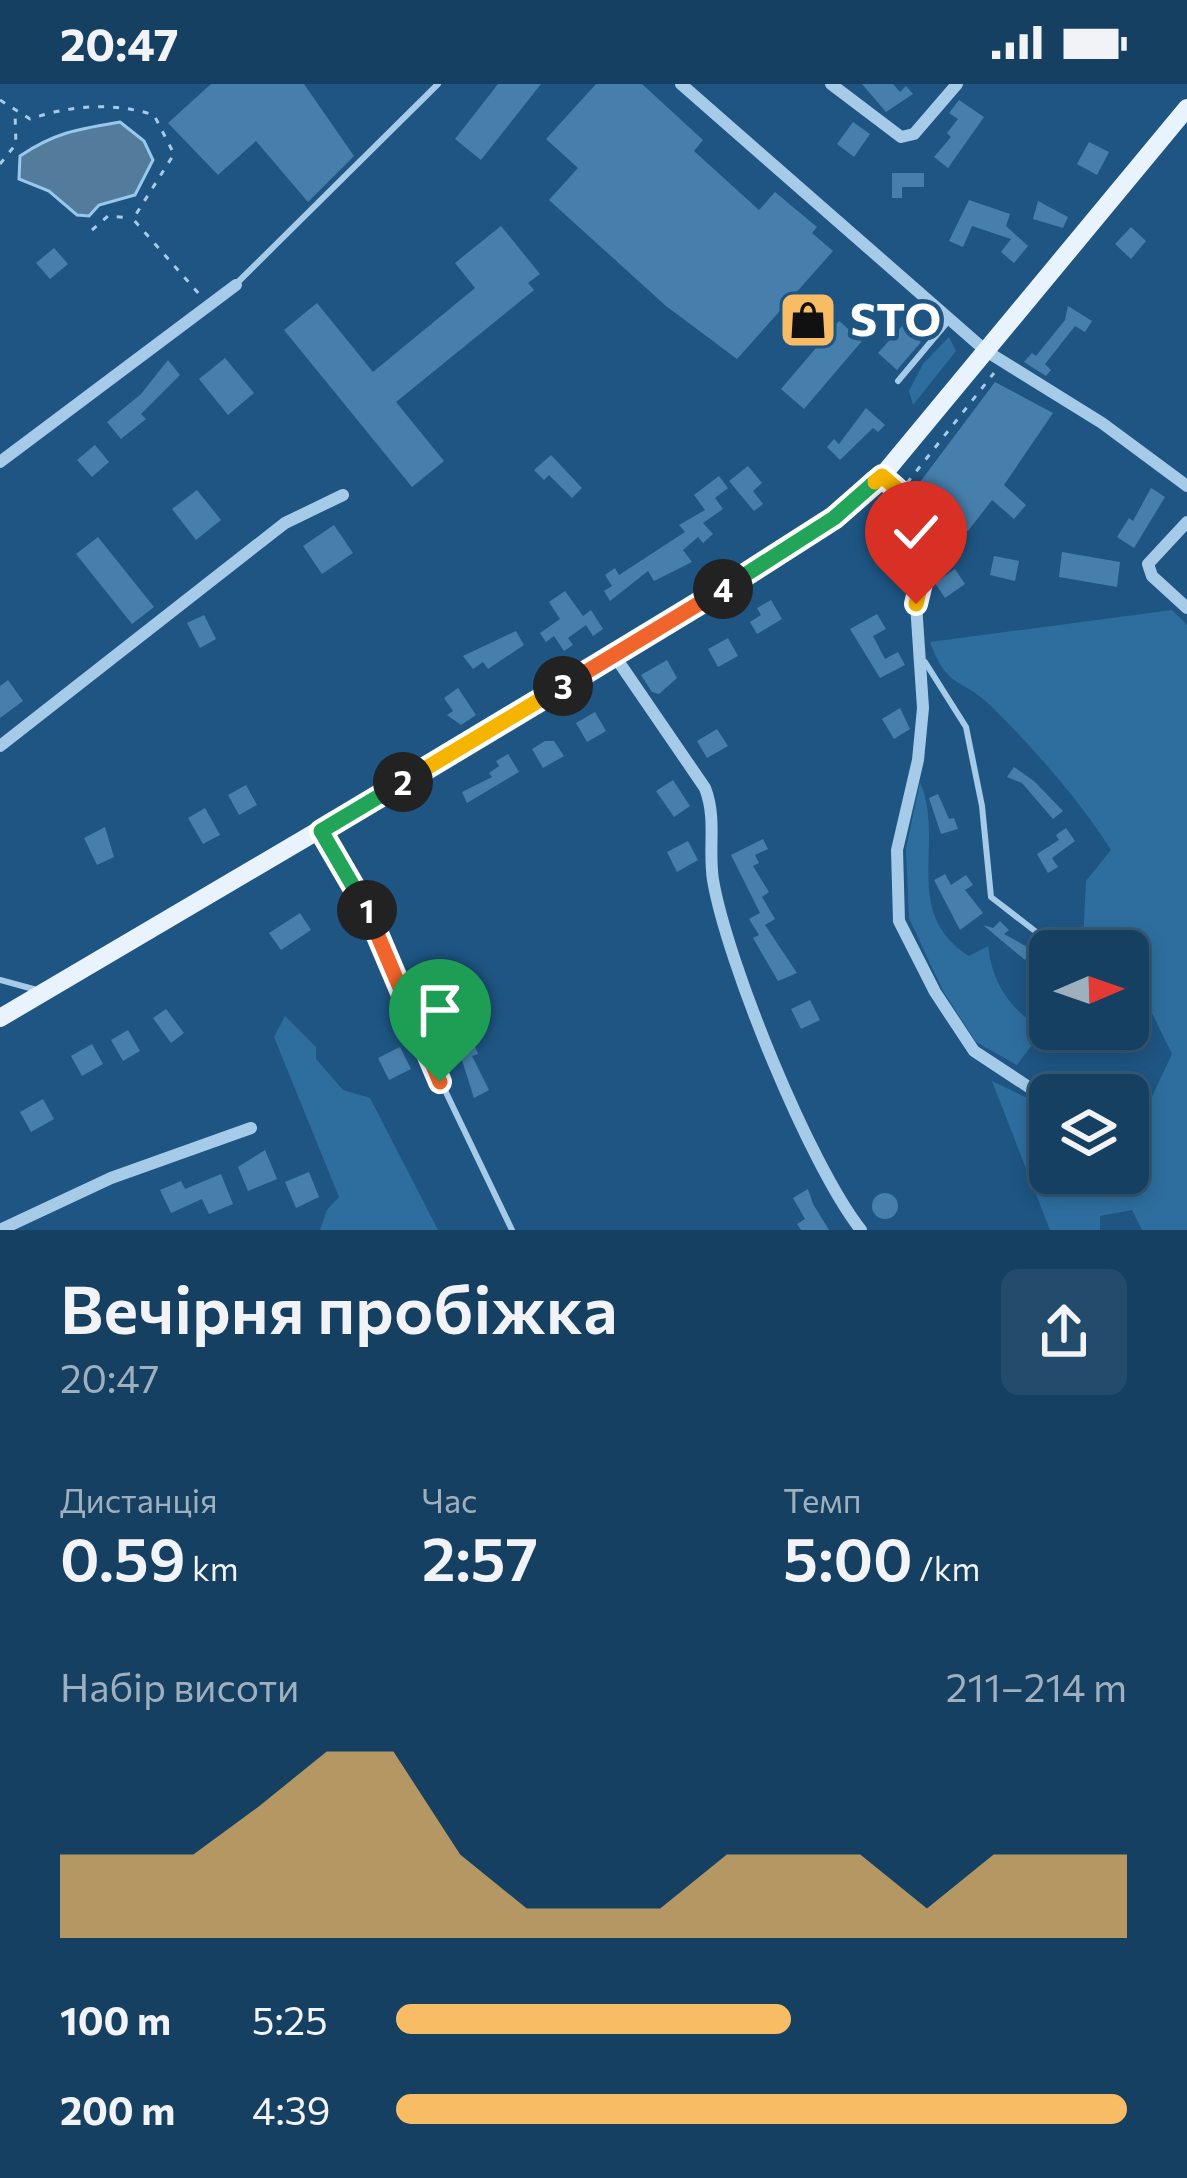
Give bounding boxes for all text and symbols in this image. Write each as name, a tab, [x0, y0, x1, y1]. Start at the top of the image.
text: 20:47	[60, 15, 179, 70]
shop icon: STO	[777, 289, 839, 351]
place label: STO	[850, 290, 941, 345]
pin	[865, 481, 967, 604]
icon: check	[883, 499, 949, 565]
pin: 4	[693, 559, 753, 619]
text: 4	[713, 568, 733, 609]
pin: 3	[533, 656, 593, 716]
text: 3	[553, 665, 573, 706]
pin: 2	[373, 752, 433, 812]
text: 2	[394, 761, 412, 802]
pin: 1	[337, 880, 397, 940]
text: 1	[360, 889, 374, 930]
north arrow	[1029, 930, 1149, 1050]
map controls	[1029, 930, 1149, 1194]
pin	[389, 959, 491, 1082]
icon: arrive	[407, 977, 473, 1043]
button: layers	[1029, 1074, 1149, 1194]
text: Вечірня пробіжка	[60, 1267, 617, 1348]
button: share	[1001, 1269, 1127, 1395]
text: 20:47	[60, 1353, 159, 1401]
text: Дистанція	[60, 1479, 218, 1520]
text: Час	[422, 1479, 477, 1520]
text: Темп	[783, 1479, 862, 1520]
text: 0.59	[60, 1520, 186, 1593]
text: 2:57	[422, 1520, 538, 1593]
text: 5:00	[783, 1520, 913, 1593]
text: km	[186, 1547, 239, 1588]
text: /km	[913, 1547, 980, 1588]
text: Набір висоти	[60, 1662, 299, 1710]
text: 211–214 m	[946, 1662, 1127, 1710]
text: 100 m	[60, 1995, 171, 2043]
text: 5:25	[252, 1995, 328, 2043]
text: 200 m	[60, 2085, 175, 2133]
text: 4:39	[252, 2085, 331, 2133]

